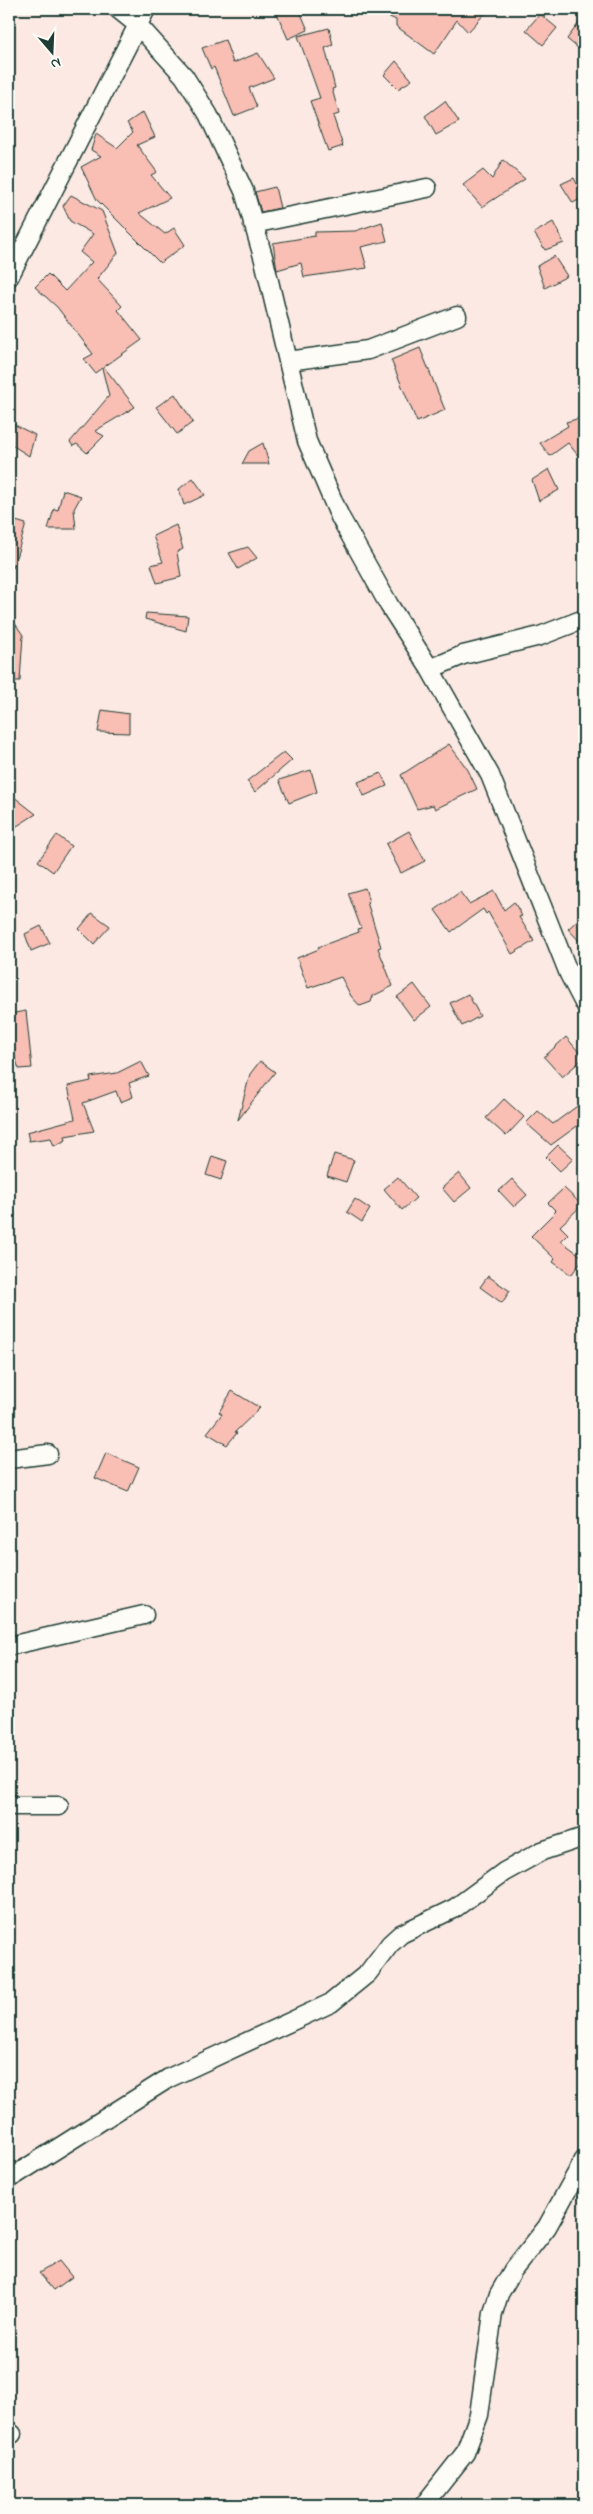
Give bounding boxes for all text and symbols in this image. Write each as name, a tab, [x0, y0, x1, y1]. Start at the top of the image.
north arrow	[28, 28, 78, 78]
text: N	[48, 51, 64, 74]

